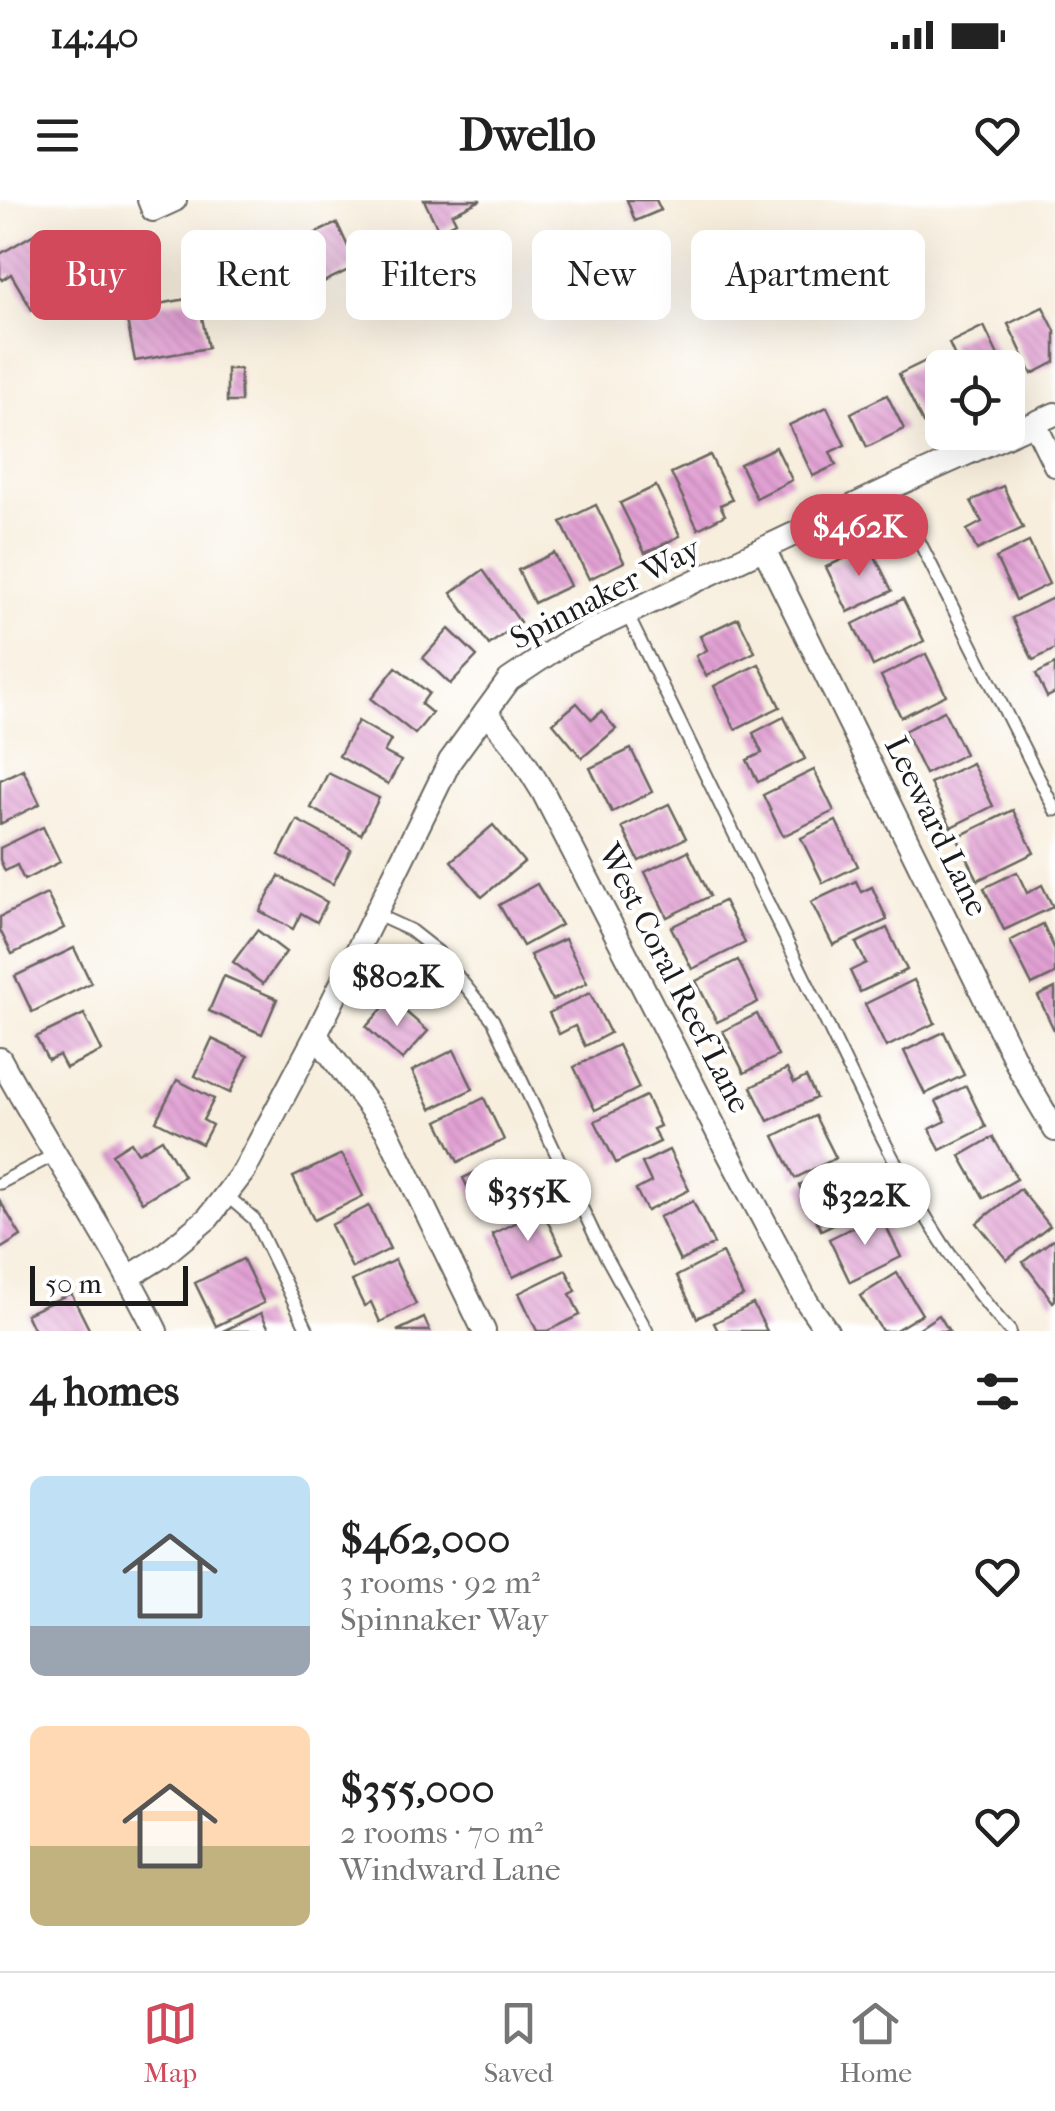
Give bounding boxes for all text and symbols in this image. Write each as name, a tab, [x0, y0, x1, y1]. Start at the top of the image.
text: 14:40	[50, 13, 139, 58]
icon: menu	[30, 108, 85, 163]
icon: heart	[970, 108, 1025, 163]
text: Dwello	[459, 109, 596, 162]
chip: Buy	[30, 230, 161, 320]
chip: Rent	[181, 230, 326, 320]
chip: Filters	[346, 230, 512, 320]
chip: New	[532, 230, 671, 320]
chip: Apartment	[691, 230, 925, 320]
map controls	[925, 350, 1025, 450]
button: locate	[925, 350, 1025, 450]
pin: $462K	[789, 494, 929, 579]
text: $462K	[812, 508, 906, 545]
street label: Spinnaker Way	[504, 529, 707, 657]
street label: Leeward Lane	[877, 730, 996, 922]
street label: West Coral Reef Lane	[590, 837, 759, 1119]
pin: $802K	[327, 944, 467, 1029]
text: $802K	[351, 958, 443, 995]
pin: $355K	[458, 1159, 598, 1244]
pin: $322K	[795, 1163, 935, 1248]
text: $355K	[487, 1173, 569, 1210]
text: $322K	[822, 1177, 908, 1214]
scale bar	[30, 1261, 188, 1306]
text: 50 m	[45, 1267, 102, 1300]
icon: filters	[970, 1364, 1025, 1419]
text: 4 homes	[30, 1367, 179, 1416]
text: $462,000	[340, 1515, 510, 1564]
icon: home	[110, 1516, 230, 1636]
icon: heart	[970, 1549, 1025, 1604]
text: 3 rooms · 92 m²	[340, 1564, 540, 1601]
text: Spinnaker Way	[340, 1601, 548, 1638]
text: $355,000	[340, 1765, 495, 1814]
icon: home	[110, 1766, 230, 1886]
icon: heart	[970, 1799, 1025, 1854]
text: 2 rooms · 70 m²	[340, 1814, 543, 1851]
text: Windward Lane	[340, 1851, 561, 1888]
tab: Map	[143, 1996, 198, 2089]
tab: Saved	[484, 1996, 553, 2089]
tab: Home	[839, 1996, 912, 2089]

